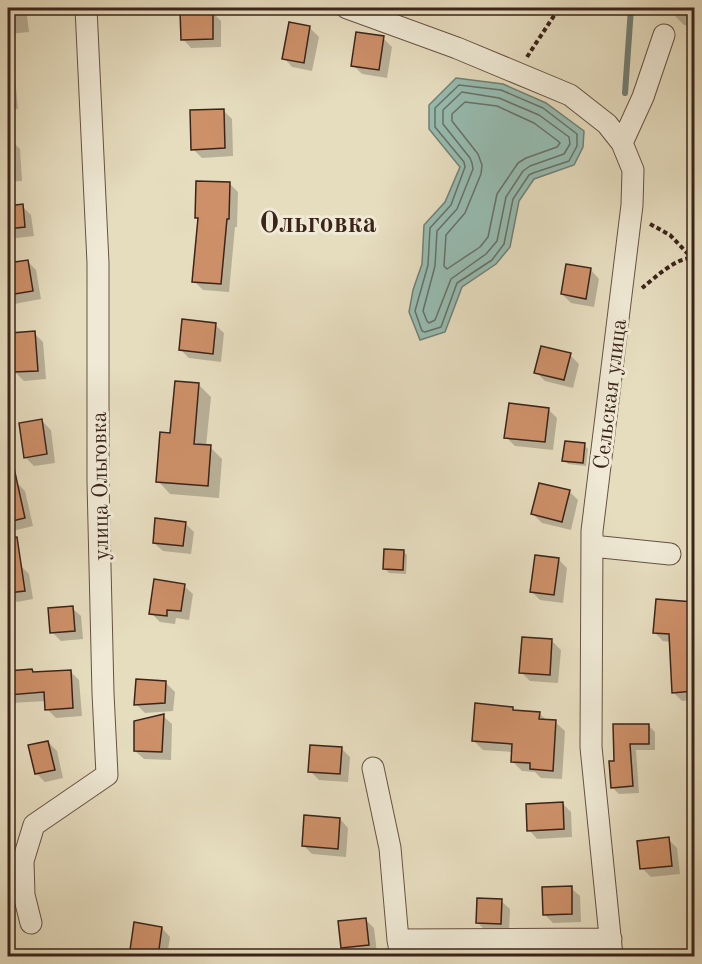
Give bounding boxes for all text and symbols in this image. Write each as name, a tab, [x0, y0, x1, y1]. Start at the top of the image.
district label: Ольговка	[259, 210, 377, 239]
street label: Сельская улица	[591, 318, 631, 471]
street label: улица Ольговка	[89, 411, 113, 561]

